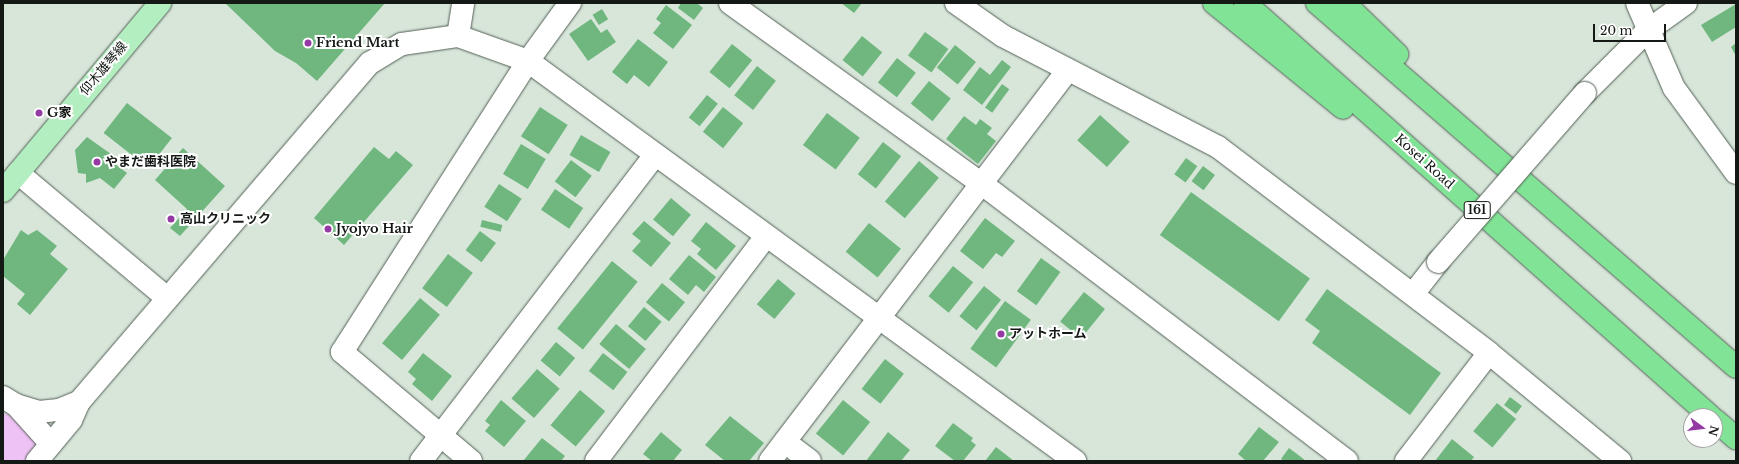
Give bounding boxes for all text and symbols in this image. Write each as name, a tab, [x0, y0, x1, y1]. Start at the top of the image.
scale bar	[1595, 16, 1668, 42]
text: 20 m	[1600, 23, 1632, 38]
place label: Friend Mart	[316, 35, 399, 51]
marker: Friend Mart	[303, 38, 313, 48]
street label: 仰木雄琴線	[77, 39, 131, 99]
place label: G家	[47, 105, 71, 121]
marker: G家	[34, 108, 44, 118]
street label: Kosei Road	[1391, 131, 1457, 193]
place label: やまだ歯科医院	[105, 154, 196, 170]
marker: やまだ歯科医院	[92, 157, 102, 167]
road number: 161	[1463, 200, 1491, 220]
place label: 高山クリニック	[180, 211, 271, 227]
marker: 高山クリニック	[165, 213, 177, 225]
place label: Jyojyo Hair	[336, 221, 413, 237]
marker: Jyojyo Hair	[323, 224, 333, 234]
place label: アットホーム	[1009, 326, 1087, 342]
marker: アットホーム	[996, 329, 1006, 339]
north arrow	[1683, 408, 1723, 448]
text: N	[1706, 424, 1722, 438]

